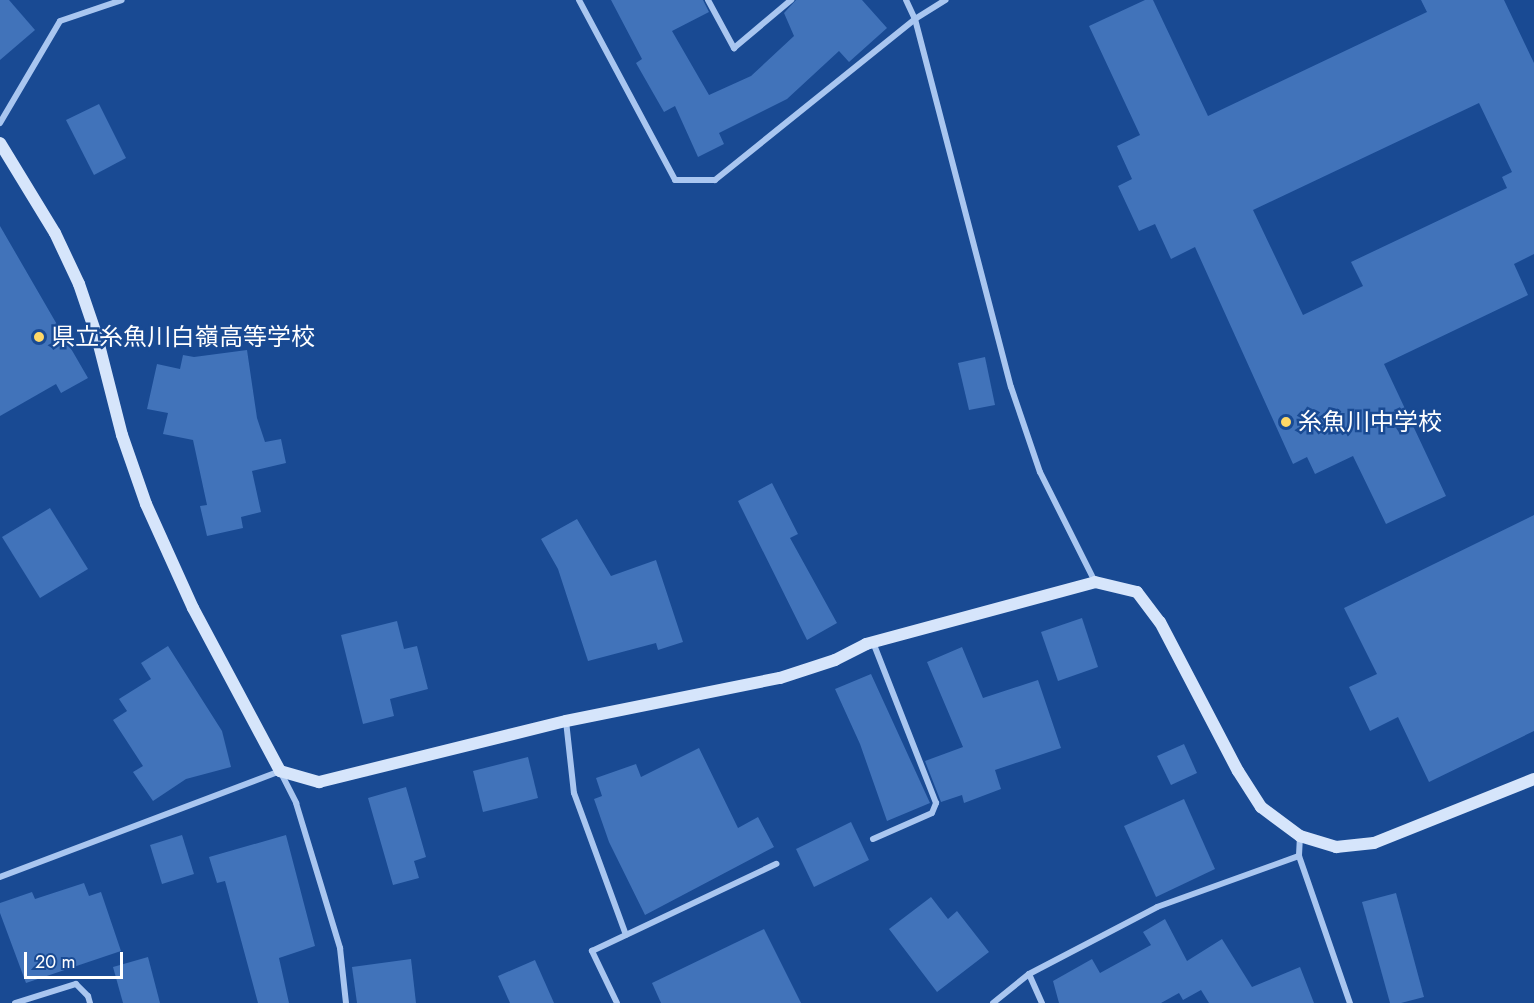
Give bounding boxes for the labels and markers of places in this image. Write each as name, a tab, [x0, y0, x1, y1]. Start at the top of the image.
place label: 県立糸魚川白嶺高等学校	[51, 323, 315, 351]
marker: 県立糸魚川白嶺高等学校	[32, 330, 46, 344]
place label: 糸魚川中学校	[1298, 408, 1442, 436]
marker: 糸魚川中学校	[1279, 415, 1293, 429]

